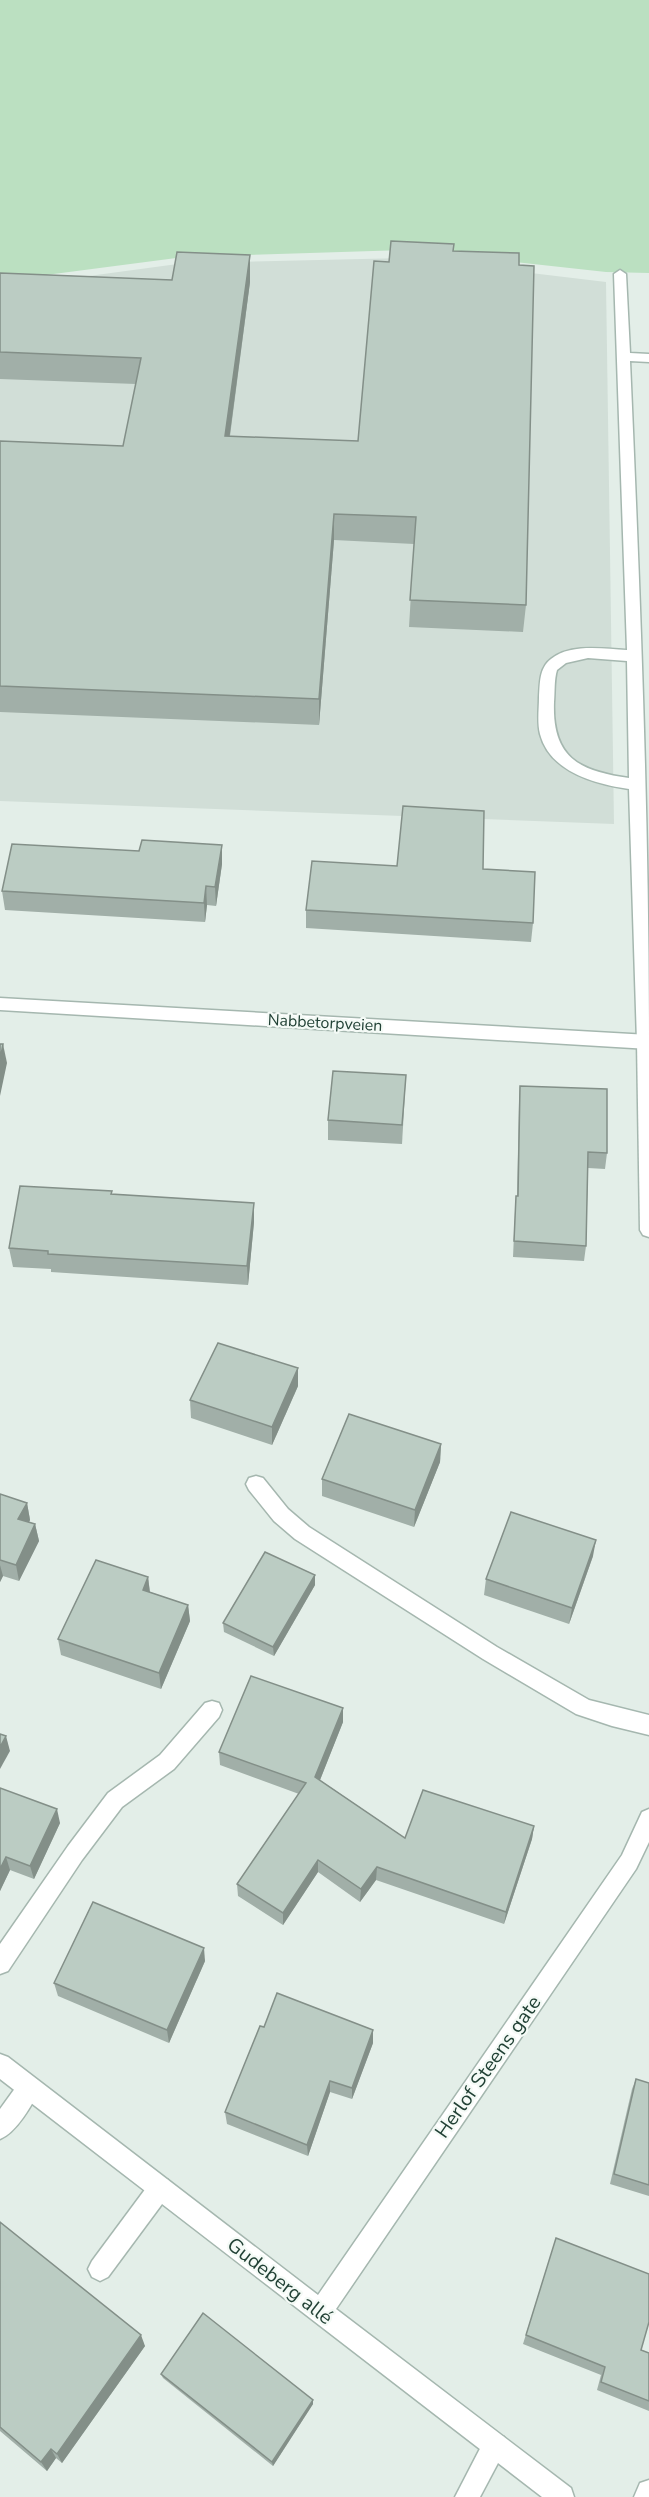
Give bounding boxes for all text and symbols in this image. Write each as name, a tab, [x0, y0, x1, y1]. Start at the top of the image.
street label: Nabbetorpveien	[267, 1009, 383, 1037]
street label: Herlof Steens gate	[429, 1990, 547, 2144]
street label: Gudeberg allé	[222, 2231, 338, 2331]

